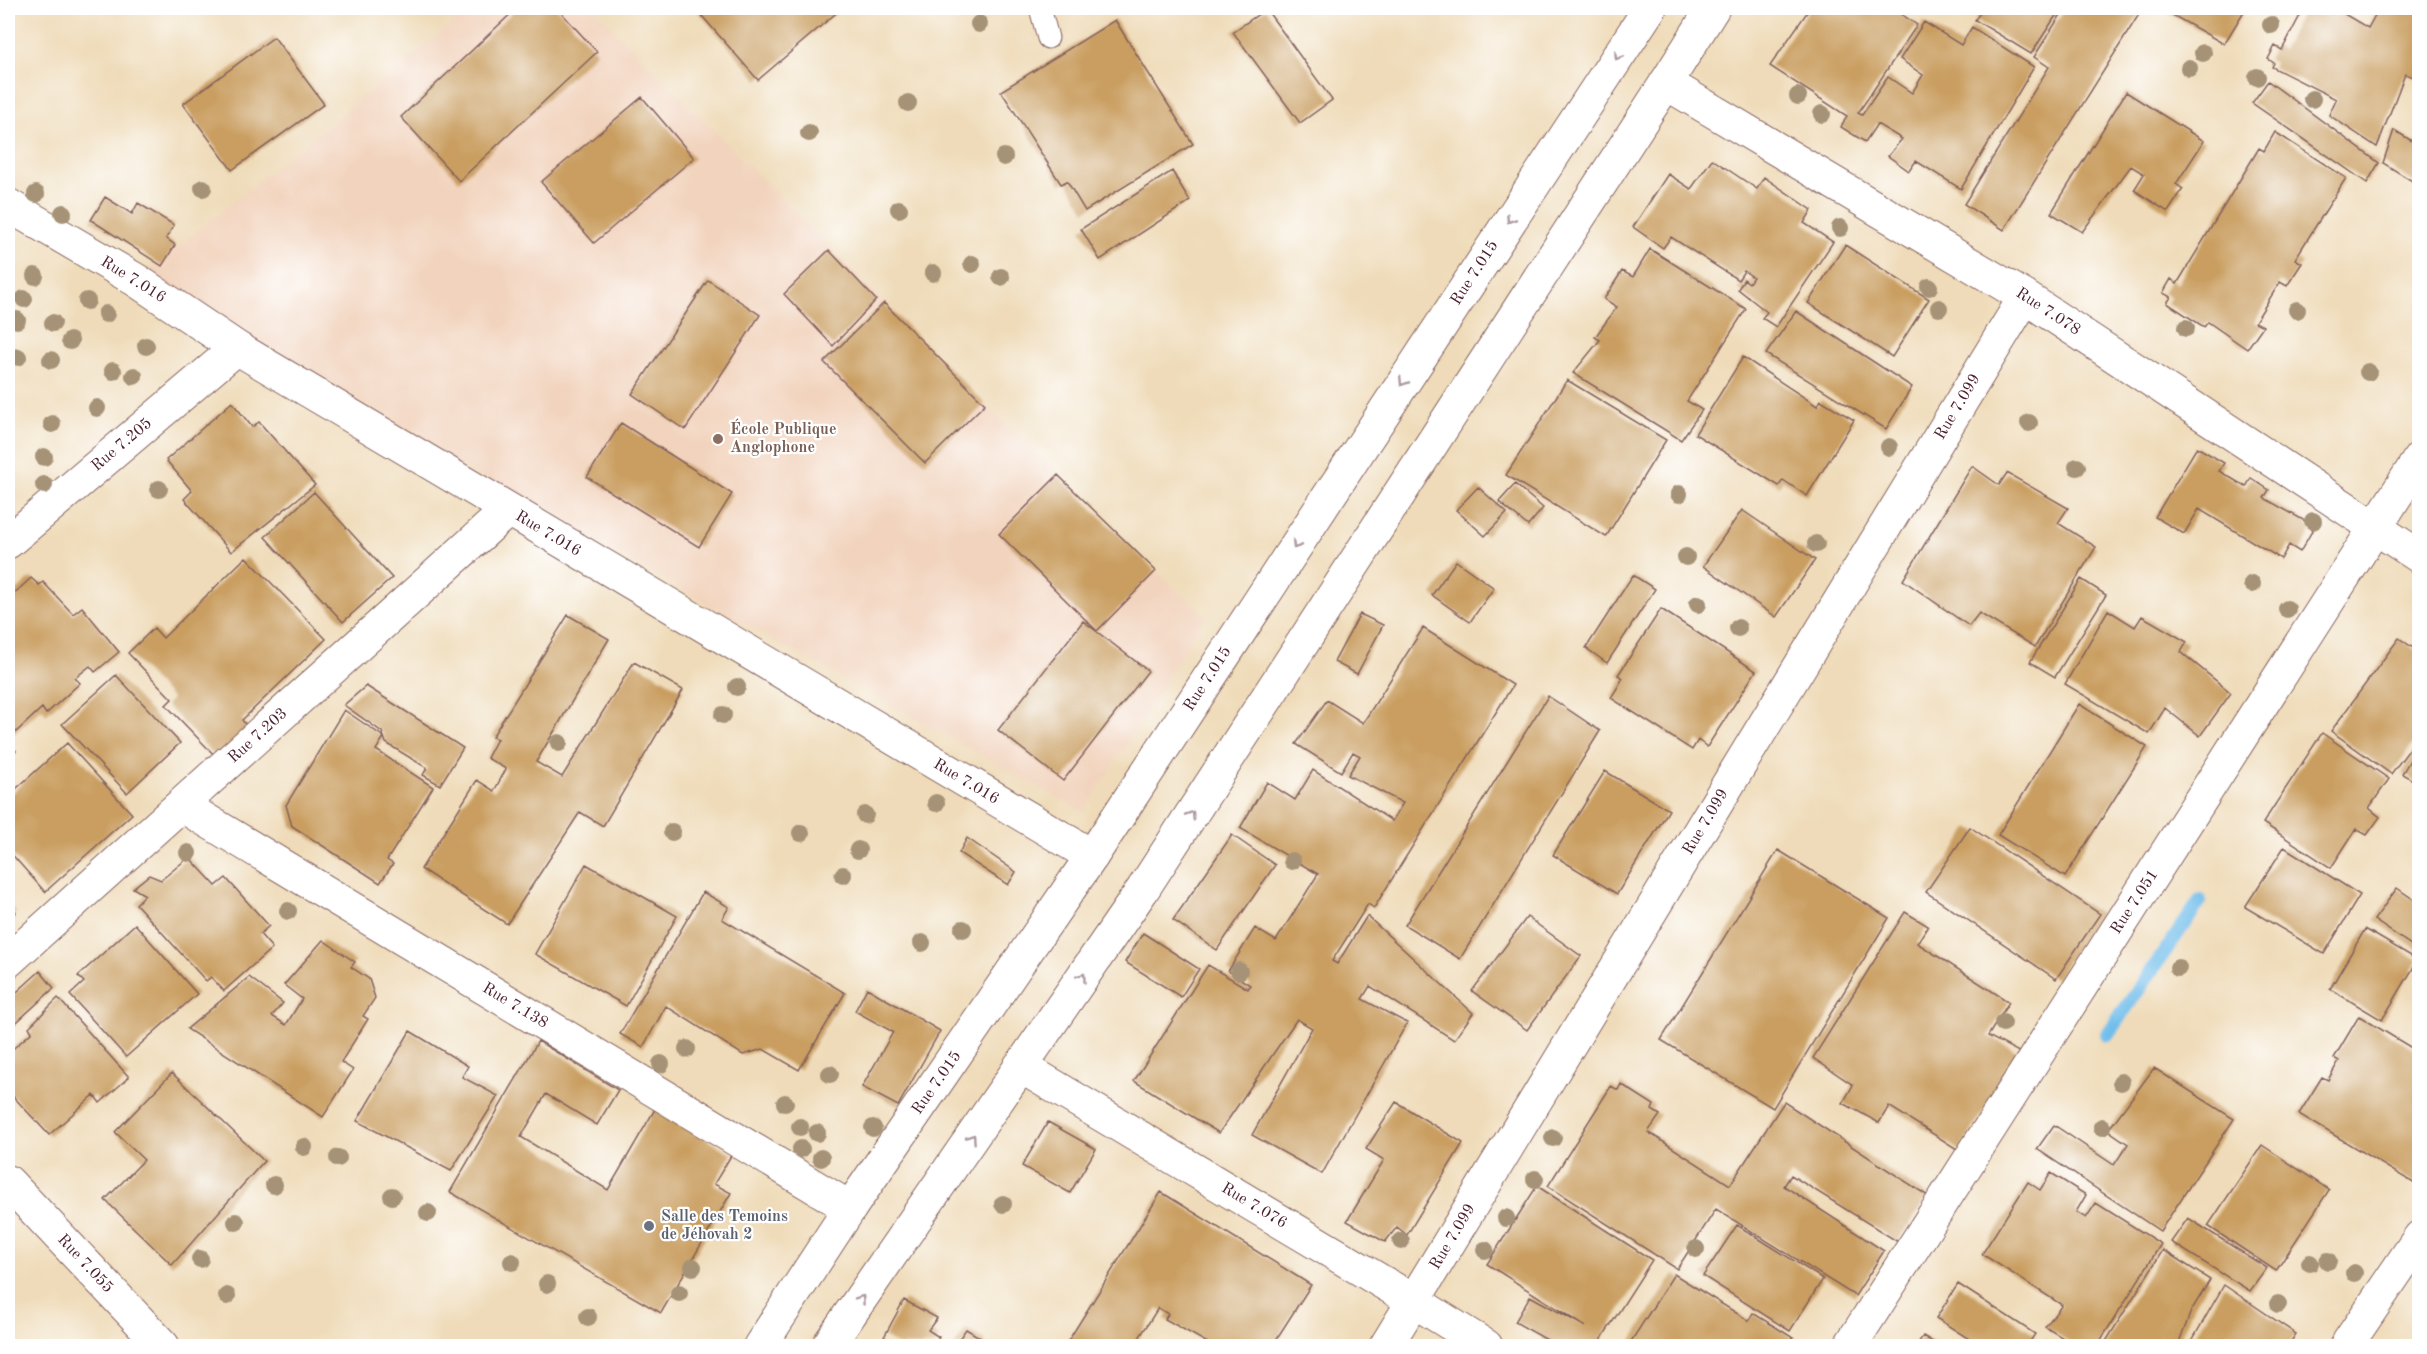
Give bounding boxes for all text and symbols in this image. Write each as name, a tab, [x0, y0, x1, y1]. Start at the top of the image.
one-way arrow	[1614, 50, 1625, 61]
one-way arrow	[1506, 212, 1517, 223]
street label: Rue 7.015	[1448, 238, 1502, 308]
street label: Rue 7.016	[98, 254, 168, 306]
street label: Rue 7.078	[2013, 285, 2083, 339]
street label: Rue 7.099	[1932, 371, 1984, 443]
one-way arrow	[1399, 375, 1410, 386]
street label: Rue 7.205	[89, 415, 155, 475]
place label: École Publique Anglophone	[730, 418, 836, 456]
marker: École Publique Anglophone	[711, 432, 725, 446]
street label: Rue 7.016	[512, 508, 584, 560]
one-way arrow	[1292, 538, 1303, 549]
street label: Rue 7.015	[1181, 644, 1235, 714]
street label: Rue 7.203	[225, 705, 291, 767]
street label: Rue 7.016	[930, 756, 1002, 808]
street label: Rue 7.099	[1680, 786, 1732, 858]
one-way arrow	[1184, 811, 1195, 822]
street label: Rue 7.051	[2108, 867, 2162, 937]
one-way arrow	[1075, 973, 1086, 984]
street label: Rue 7.138	[479, 980, 551, 1032]
street label: Rue 7.015	[909, 1048, 965, 1118]
one-way arrow	[965, 1134, 976, 1145]
street label: Rue 7.076	[1218, 1180, 1290, 1232]
street label: Rue 7.099	[1427, 1201, 1479, 1273]
place label: Salle des Temoins de Jéhovah 2	[661, 1209, 788, 1243]
marker: Salle des Temoins de Jéhovah 2	[642, 1219, 656, 1233]
street label: Rue 7.055	[54, 1232, 116, 1296]
one-way arrow	[854, 1294, 865, 1305]

